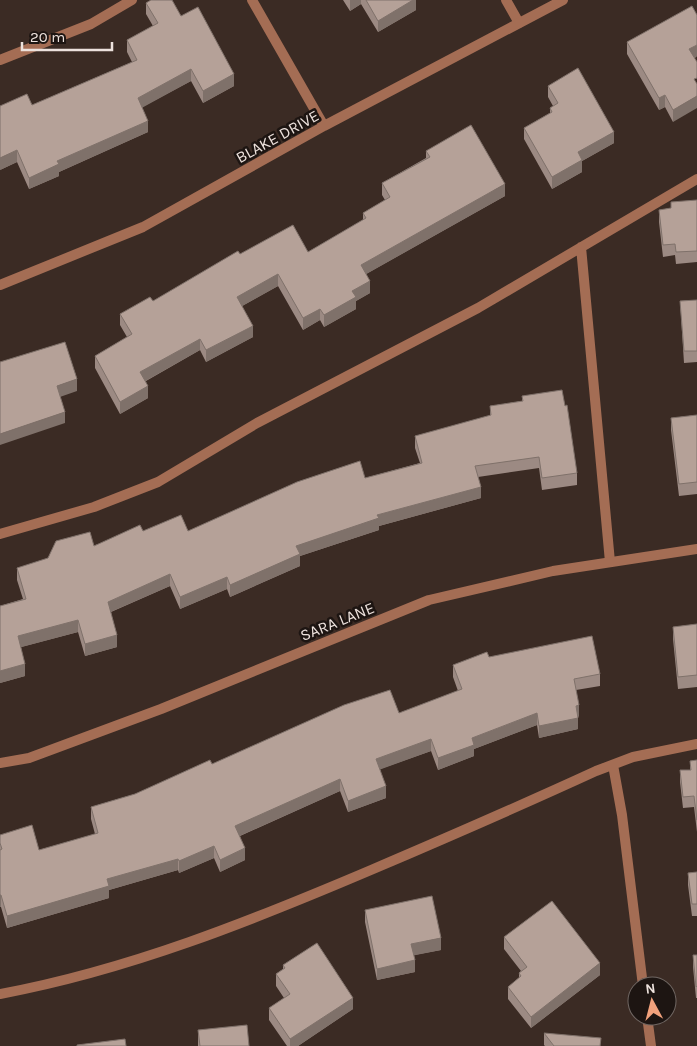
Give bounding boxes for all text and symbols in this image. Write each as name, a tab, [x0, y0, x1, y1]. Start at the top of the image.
scale bar	[22, 20, 112, 52]
text: 20 m	[30, 28, 65, 46]
street label: BLAKE DRIVE	[232, 106, 322, 167]
street label: SARA LANE	[297, 598, 377, 645]
north arrow	[627, 976, 677, 1026]
text: N	[644, 980, 656, 998]

